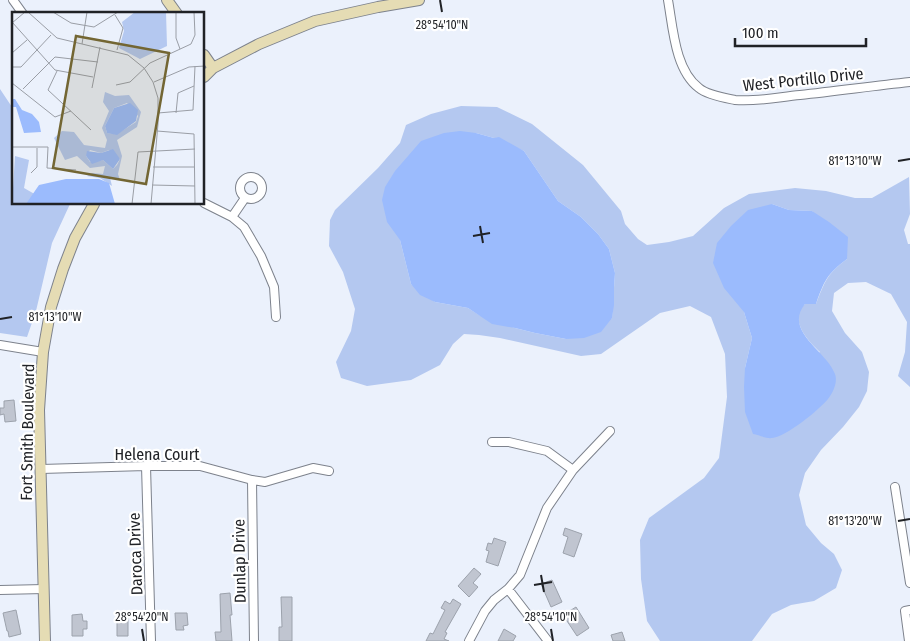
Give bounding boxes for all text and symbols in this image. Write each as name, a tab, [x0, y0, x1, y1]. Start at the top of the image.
inset map	[12, 12, 205, 205]
scale bar	[735, 15, 866, 47]
text: 28°54'10"N	[416, 18, 468, 32]
text: 100 m	[742, 24, 779, 42]
street label: West Portillo Drive	[742, 64, 864, 95]
text: 81°13'10"W	[829, 154, 881, 168]
text: 81°13'10"W	[29, 310, 81, 324]
street label: Fort Smith Boulevard	[17, 363, 38, 501]
street label: Helena Court	[114, 445, 200, 464]
street label: Daroca Drive	[125, 512, 146, 596]
text: 81°13'20"W	[828, 514, 882, 528]
street label: Dunlap Drive	[229, 519, 250, 603]
text: 28°54'20"N	[115, 610, 169, 624]
text: 28°54'10"N	[525, 610, 577, 624]

